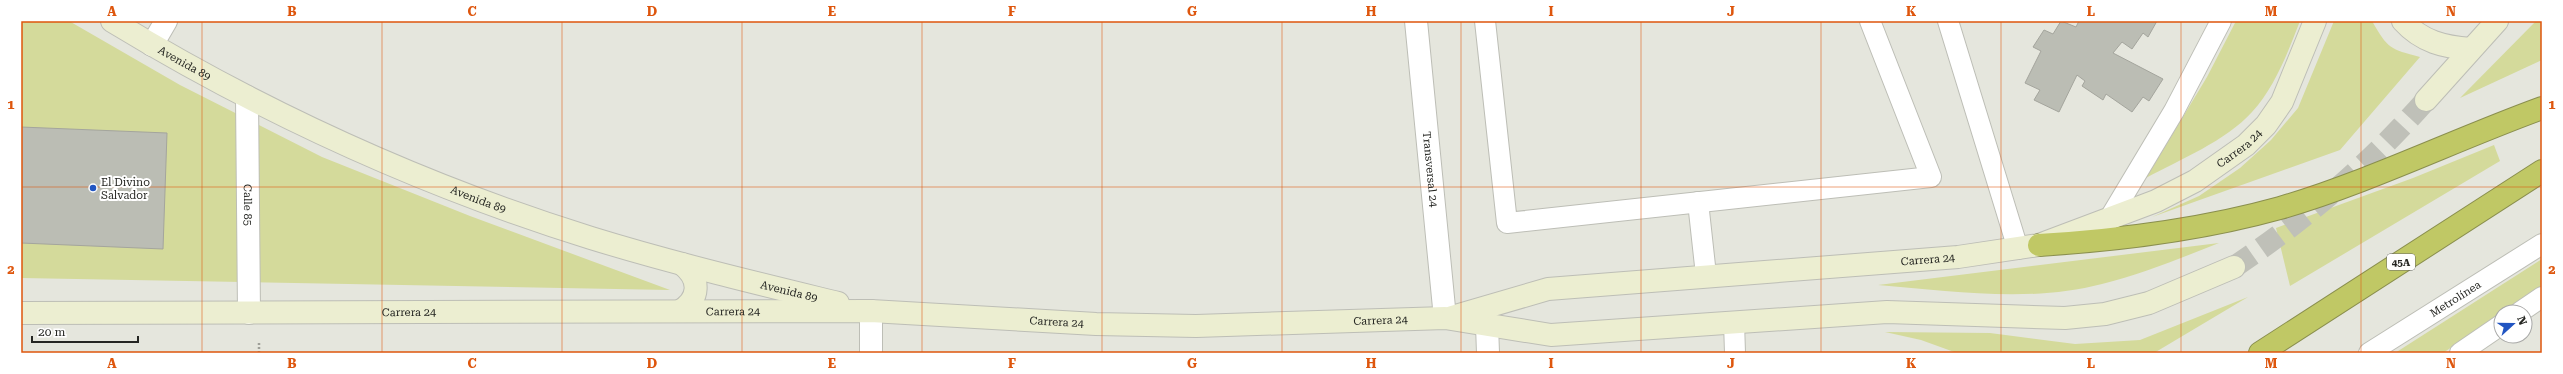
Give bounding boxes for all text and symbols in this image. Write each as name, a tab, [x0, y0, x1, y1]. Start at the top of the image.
text: A	[107, 4, 117, 19]
text: B	[287, 4, 297, 19]
text: C	[467, 4, 477, 19]
text: D	[647, 4, 657, 19]
text: E	[828, 4, 836, 19]
text: F	[1008, 4, 1016, 19]
text: G	[1187, 4, 1197, 19]
text: H	[1366, 4, 1377, 19]
text: I	[1548, 4, 1554, 19]
text: J	[1727, 4, 1735, 19]
text: K	[1906, 4, 1917, 19]
text: L	[2087, 4, 2095, 19]
text: M	[2265, 4, 2278, 19]
text: N	[2446, 4, 2456, 19]
street label: Avenida 89	[156, 44, 213, 83]
text: 1	[7, 97, 15, 112]
text: 1	[2548, 97, 2556, 112]
street label: Carrera 24	[2214, 126, 2266, 171]
street label: Transversal 24	[1420, 131, 1440, 209]
place label: El Divino Salvador	[101, 176, 150, 202]
marker: El Divino Salvador	[88, 183, 98, 193]
street label: Avenida 89	[449, 183, 508, 216]
street label: Calle 85	[241, 184, 254, 226]
street label: Carrera 24	[1900, 251, 1956, 268]
road number: 45A	[2387, 254, 2415, 270]
text: 2	[7, 262, 15, 277]
text: 2	[2548, 262, 2556, 277]
street label: Avenida 89	[759, 278, 819, 305]
street label: Metrolínea	[2428, 278, 2483, 320]
north arrow	[2493, 304, 2533, 344]
street label: Carrera 24	[706, 305, 761, 318]
street label: Carrera 24	[382, 306, 437, 319]
street label: Carrera 24	[1353, 313, 1409, 328]
street label: Carrera 24	[1029, 314, 1085, 330]
text: N	[2514, 314, 2530, 327]
scale bar	[32, 318, 138, 344]
text: 20 m	[38, 325, 65, 339]
text: A	[107, 356, 117, 371]
text: B	[287, 356, 297, 371]
text: C	[467, 356, 477, 371]
text: D	[647, 356, 657, 371]
text: E	[828, 356, 836, 371]
text: F	[1008, 356, 1016, 371]
text: G	[1187, 356, 1197, 371]
text: H	[1366, 356, 1377, 371]
text: I	[1548, 356, 1554, 371]
text: J	[1727, 356, 1735, 371]
text: K	[1906, 356, 1917, 371]
text: L	[2087, 356, 2095, 371]
text: M	[2265, 356, 2278, 371]
text: N	[2446, 356, 2456, 371]

